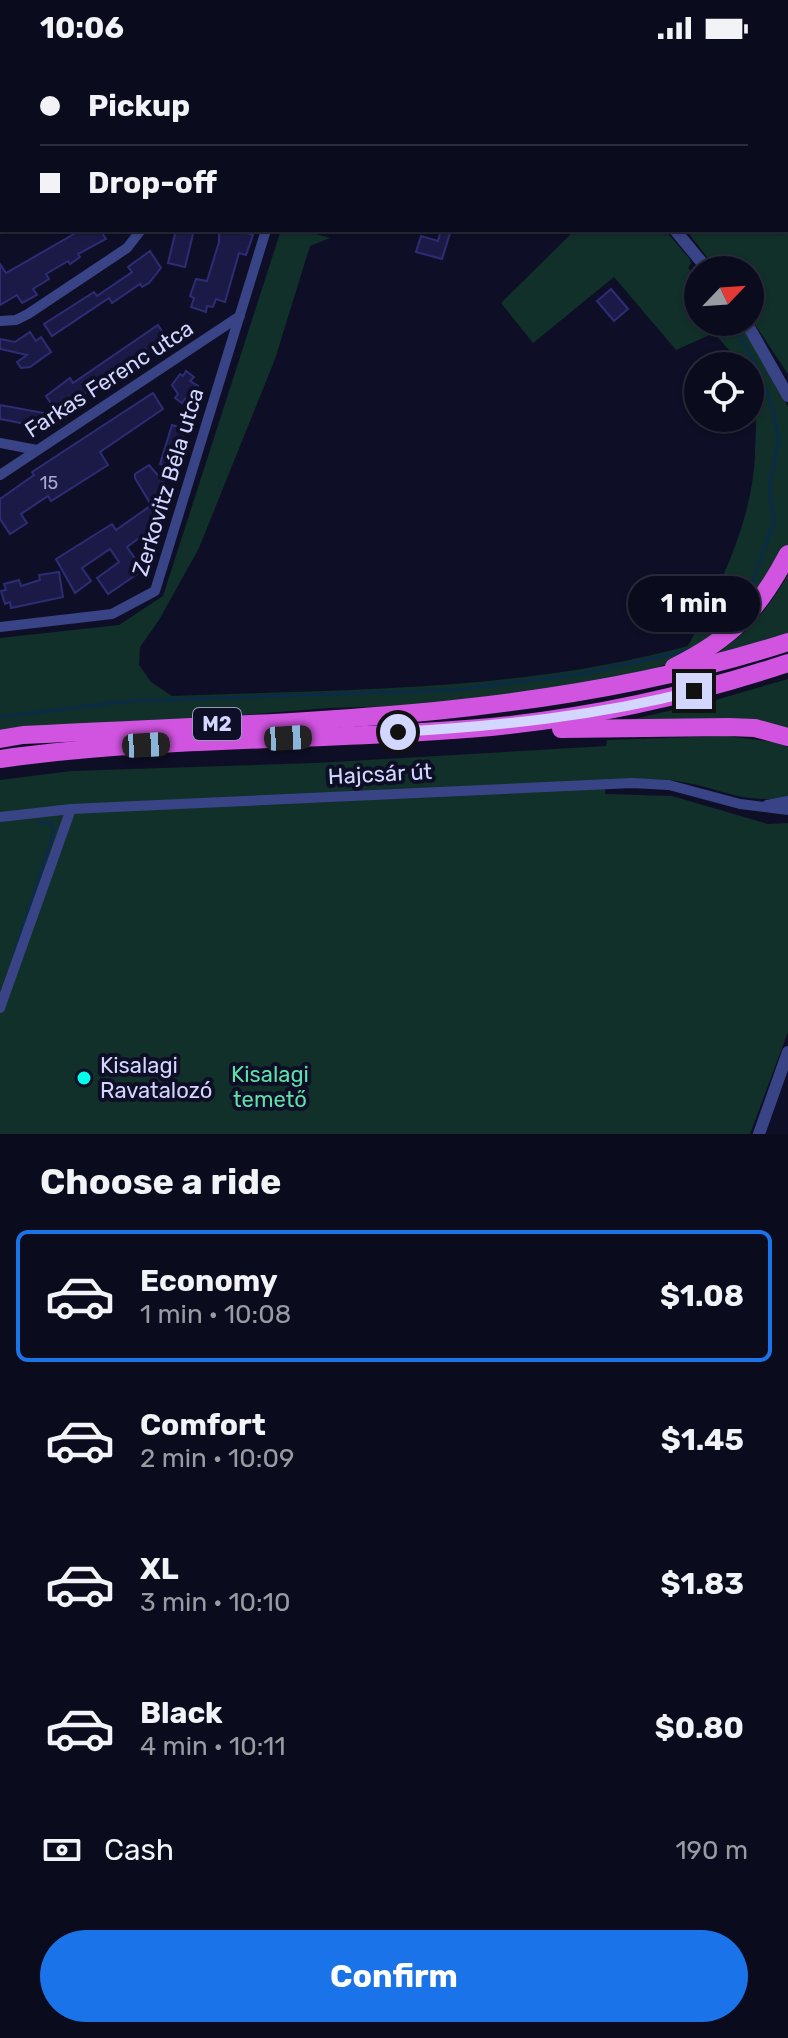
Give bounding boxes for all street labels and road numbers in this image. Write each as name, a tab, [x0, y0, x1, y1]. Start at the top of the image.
street label: Farkas Ferenc utca	[20, 315, 198, 443]
street label: Zerkovitz Béla utca	[127, 385, 209, 579]
road number: M2	[193, 708, 241, 740]
street label: Hajcsár út	[327, 758, 433, 790]

